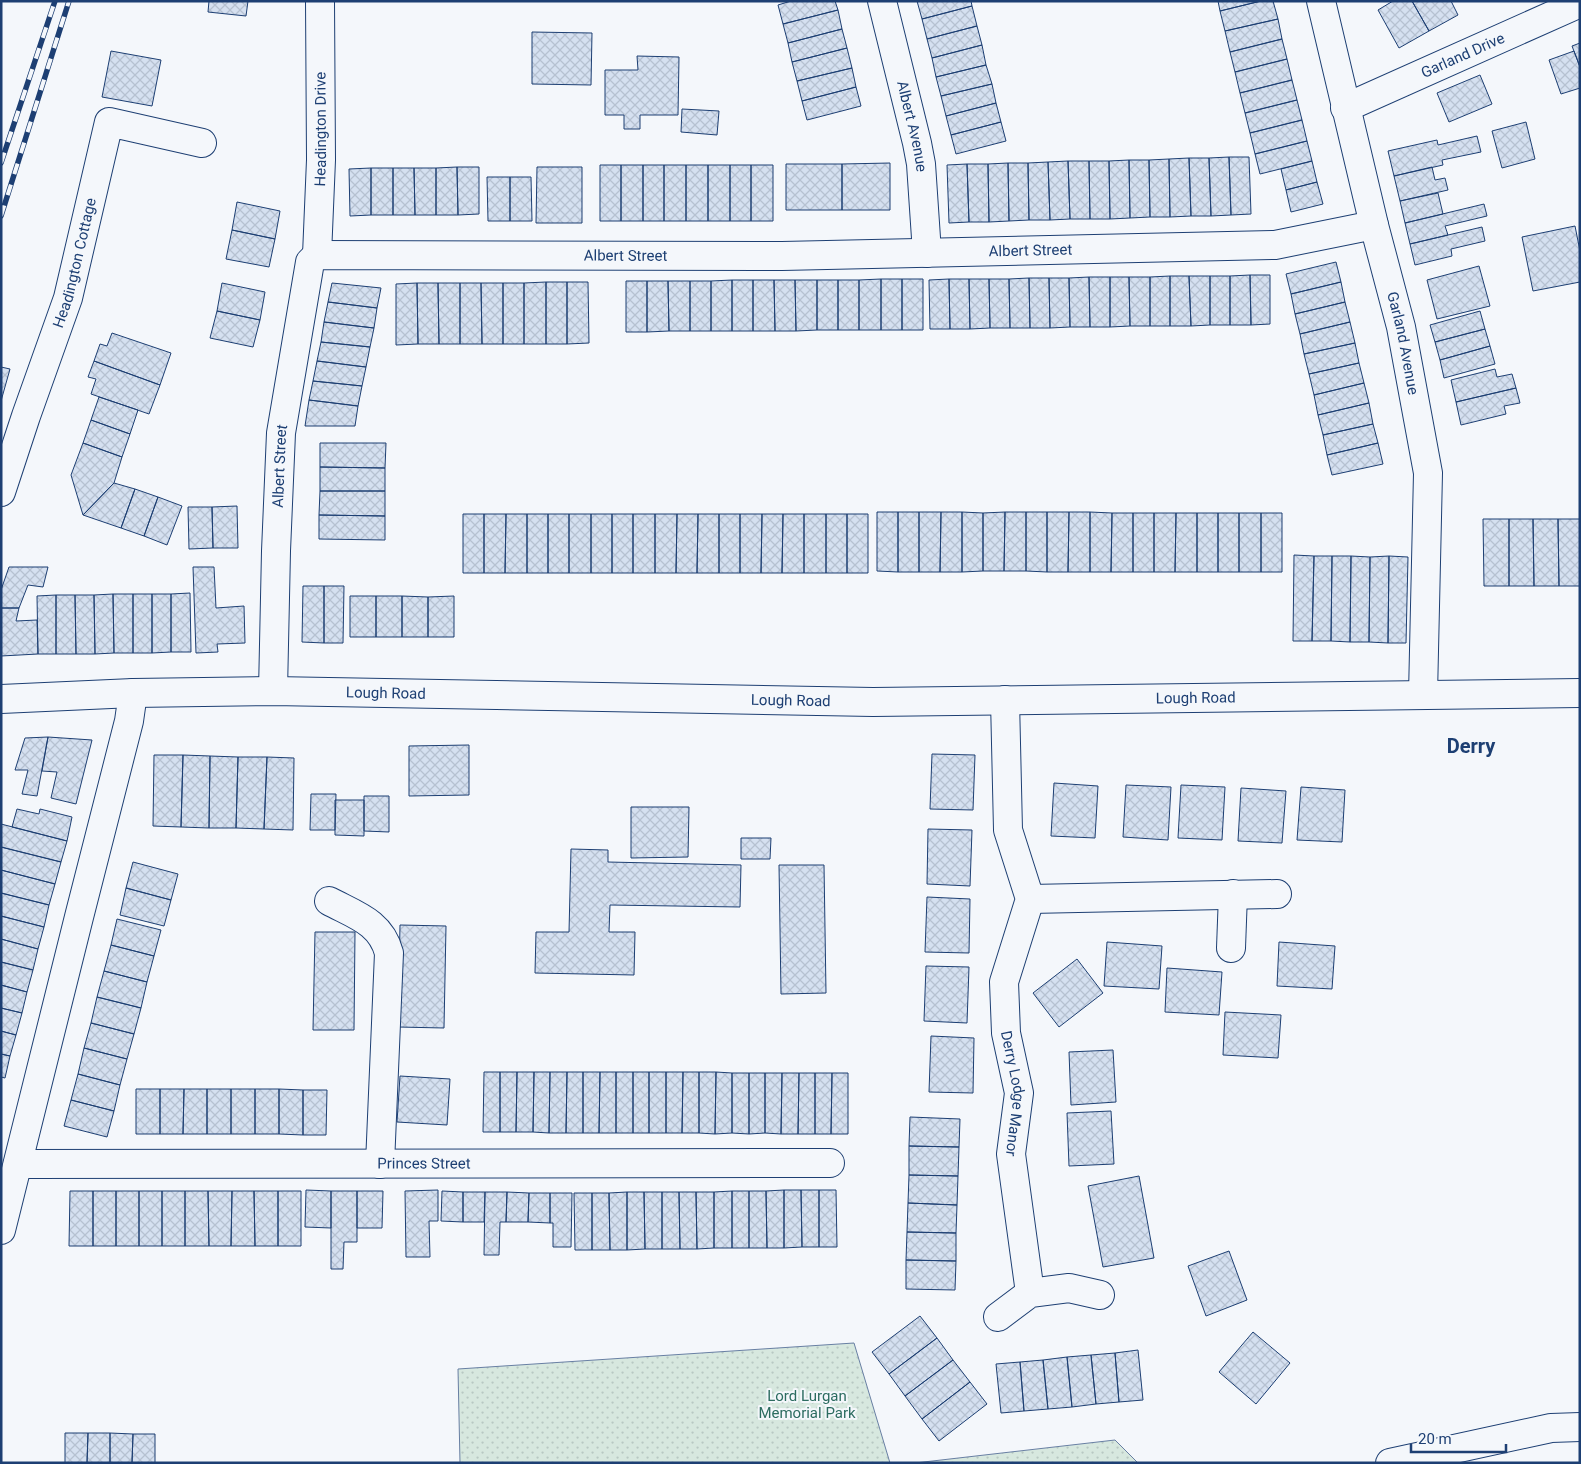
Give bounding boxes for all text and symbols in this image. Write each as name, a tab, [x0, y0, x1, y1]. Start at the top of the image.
street label: Garland Drive	[1418, 29, 1507, 82]
street label: Headington Drive	[311, 72, 330, 187]
street label: Albert Avenue	[893, 79, 931, 173]
street label: Headington Cottage	[49, 196, 100, 330]
street label: Albert Street	[988, 241, 1073, 260]
street label: Albert Street	[584, 247, 667, 265]
street label: Garland Avenue	[1383, 290, 1422, 396]
street label: Albert Street	[269, 423, 291, 508]
street label: Lough Road	[346, 683, 426, 703]
street label: Lough Road	[1156, 688, 1236, 707]
street label: Lough Road	[751, 691, 831, 710]
district label: Derry	[1447, 734, 1496, 758]
street label: Derry Lodge Manor	[997, 1029, 1028, 1157]
street label: Princes Street	[377, 1154, 471, 1173]
park label: Lord Lurgan Memorial Park	[758, 1387, 856, 1422]
scale bar	[1411, 1422, 1506, 1454]
text: 20 m	[1418, 1430, 1452, 1448]

